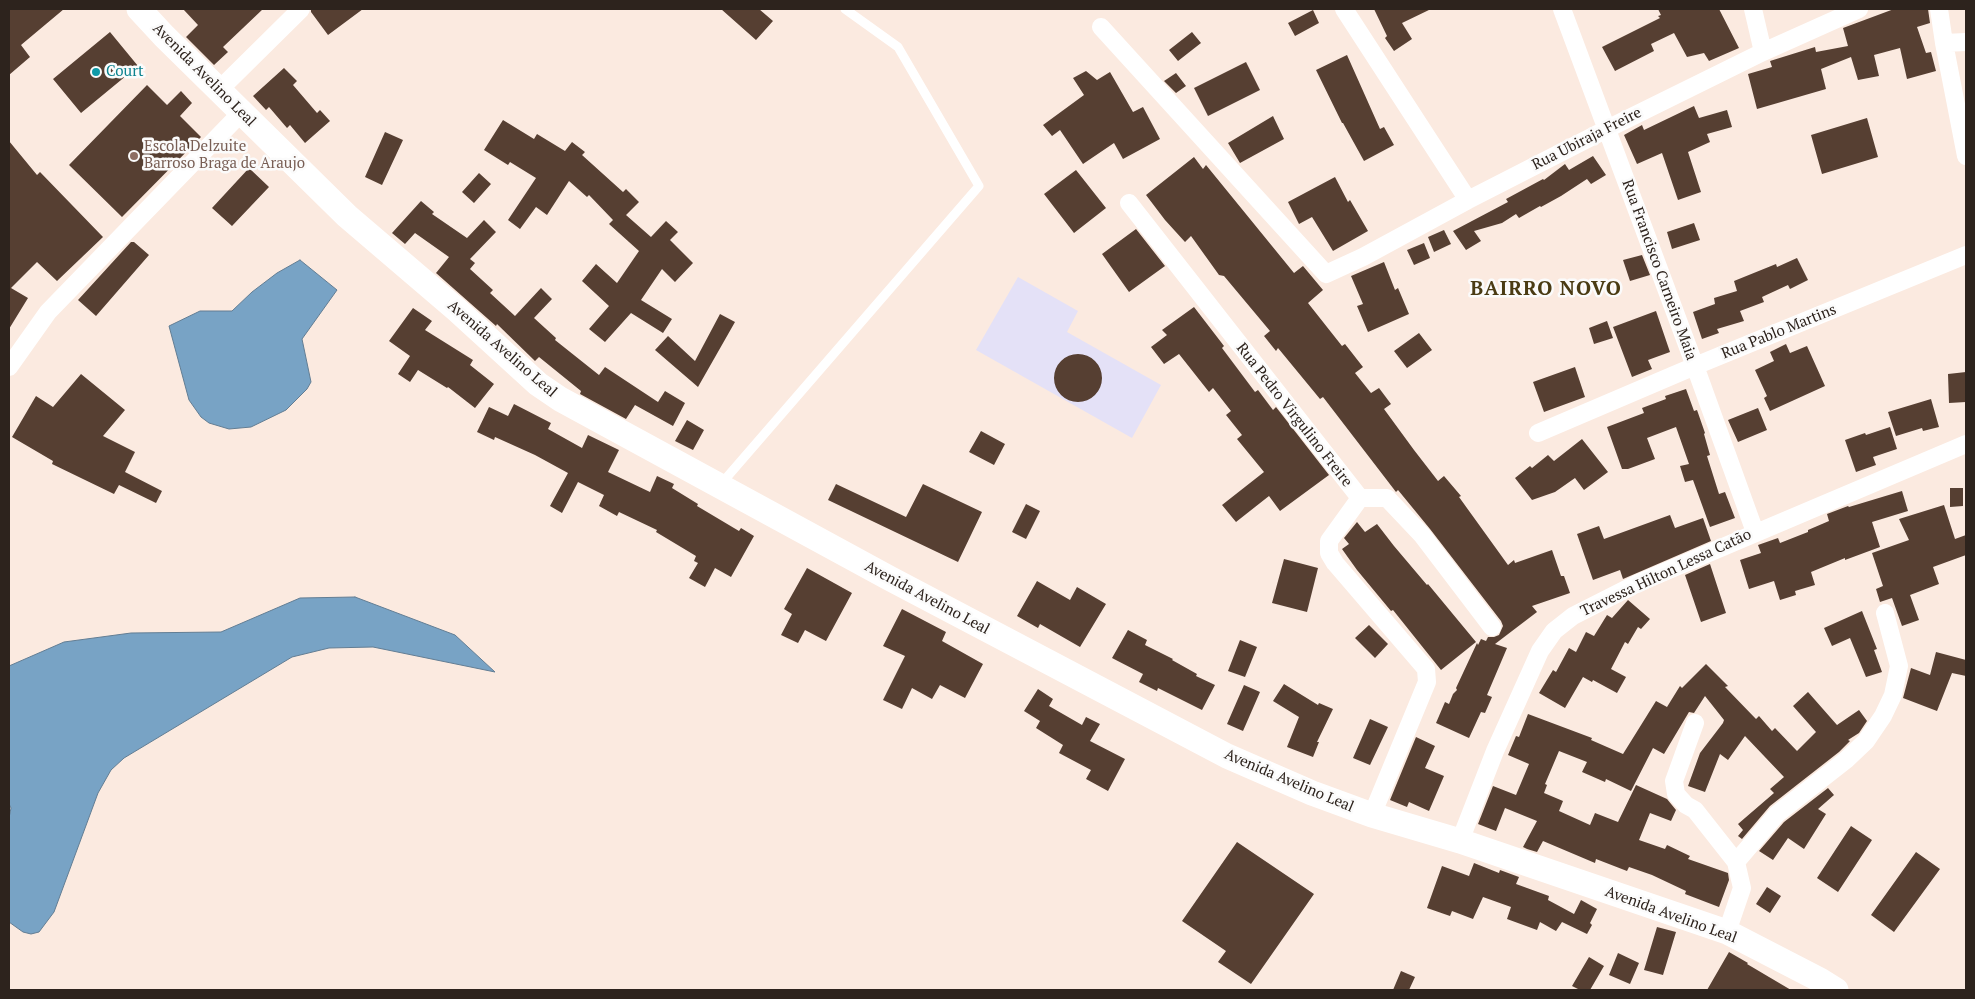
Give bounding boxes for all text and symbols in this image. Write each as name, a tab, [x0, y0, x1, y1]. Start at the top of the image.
street label: Avenida Avelino Leal	[149, 20, 259, 130]
place label: Court	[106, 63, 144, 81]
marker: Court	[90, 66, 102, 78]
street label: Rua Ubiraja Freire	[1529, 104, 1645, 174]
place label: Escola Delzuite Barroso Braga de Araujo	[144, 138, 305, 173]
marker: Escola Delzuite Barroso Braga de Araujo	[128, 150, 140, 162]
street label: Rua Francisco Carneiro Maia	[1618, 177, 1700, 363]
district label: BAIRRO NOVO	[1469, 277, 1623, 301]
street label: Avenida Avelino Leal	[444, 297, 560, 401]
street label: Rua Pablo Martins	[1719, 301, 1839, 363]
street label: Rua Pedro Virgulino Freire	[1232, 339, 1356, 491]
street label: Travessa Hilton Lessa Catão	[1578, 525, 1754, 621]
street label: Avenida Avelino Leal	[861, 557, 993, 639]
street label: Avenida Avelino Leal	[1222, 746, 1356, 816]
street label: Avenida Avelino Leal	[1603, 883, 1739, 947]

